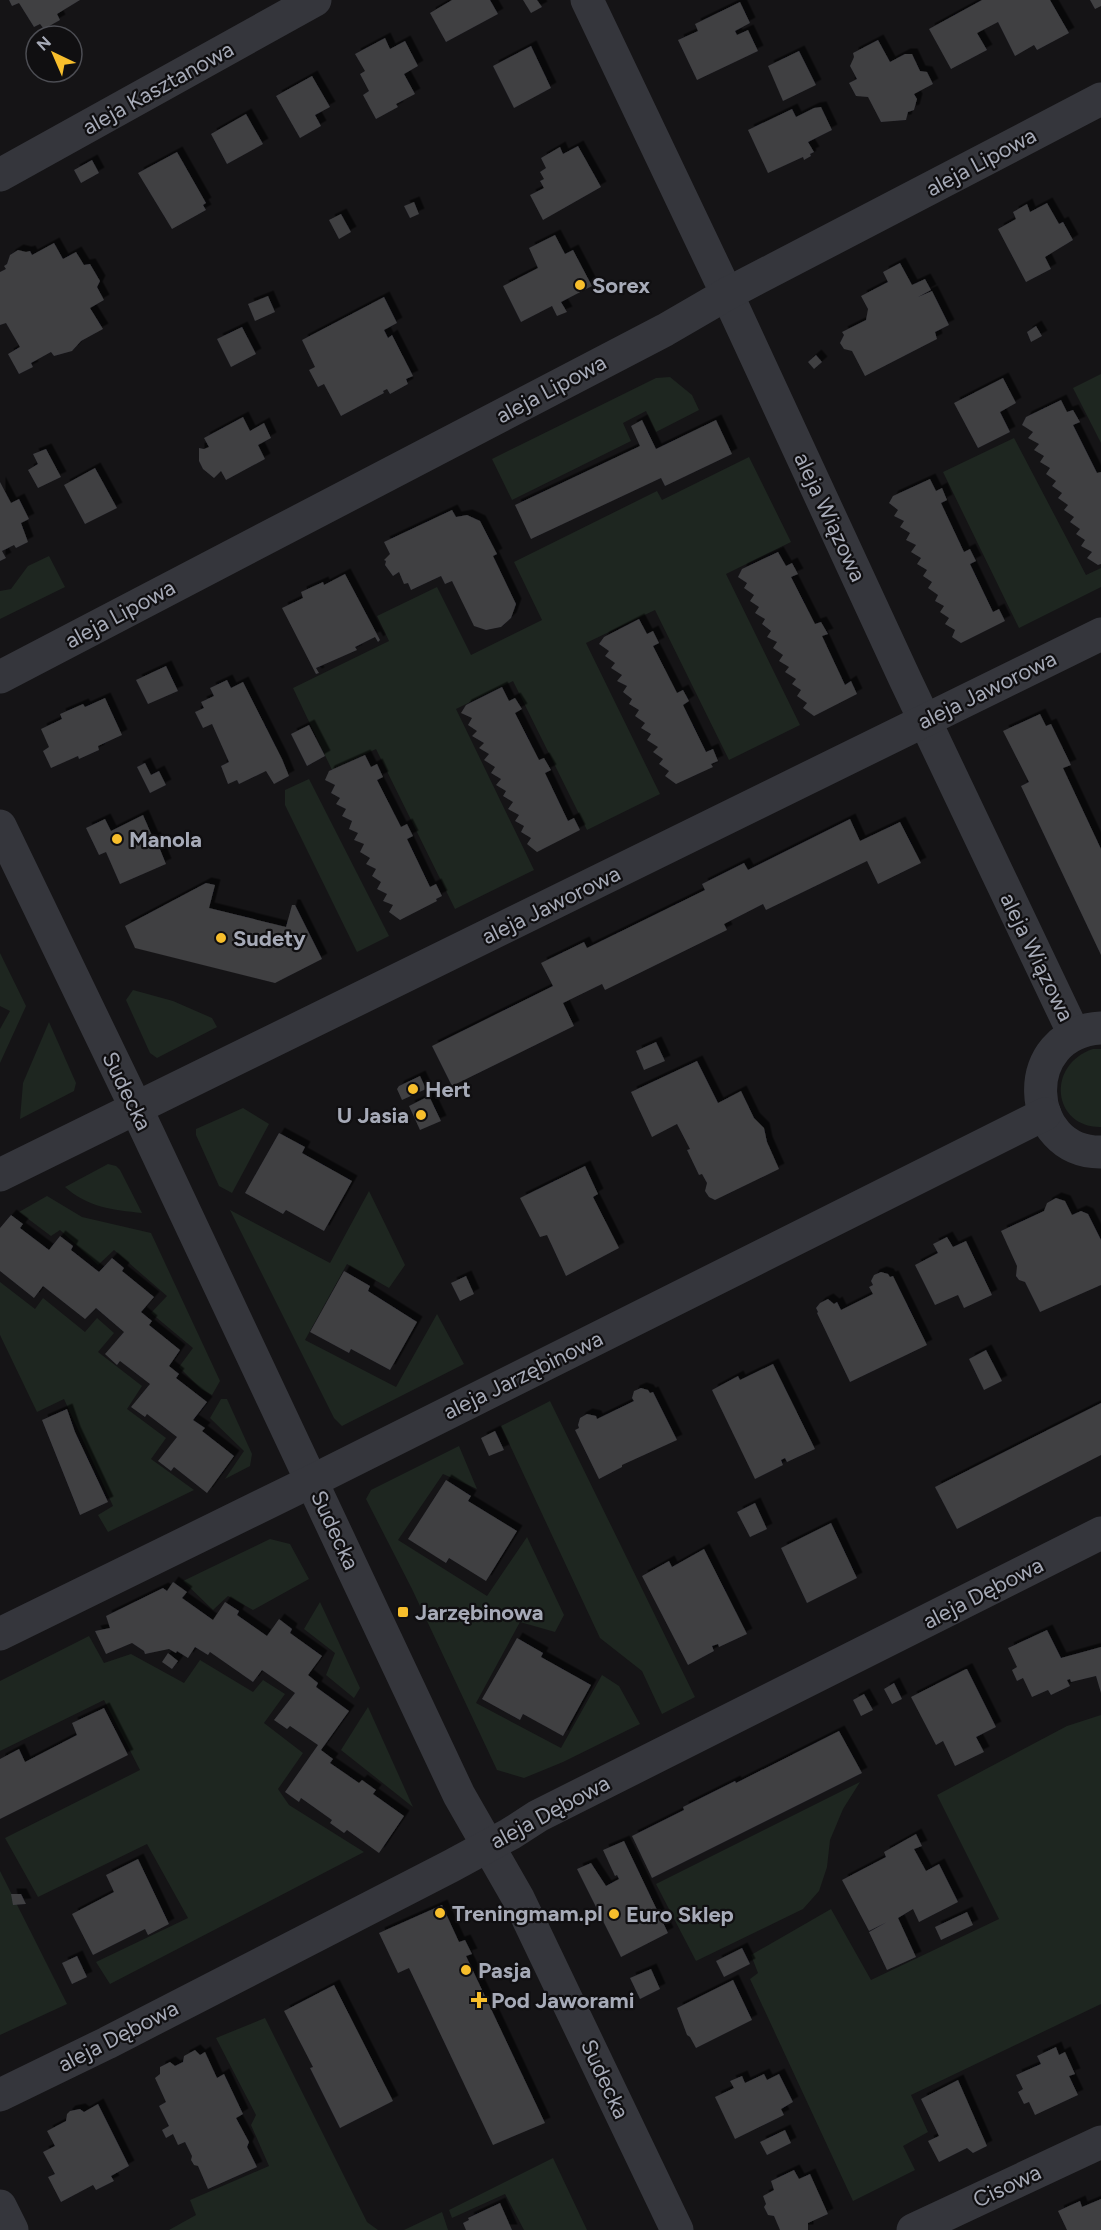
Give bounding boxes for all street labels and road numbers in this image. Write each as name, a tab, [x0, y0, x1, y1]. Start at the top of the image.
street label: aleja Kasztanowa	[78, 35, 238, 141]
street label: aleja Lipowa	[921, 122, 1041, 202]
street label: aleja Lipowa	[491, 349, 611, 429]
street label: aleja Wiązowa	[788, 448, 872, 586]
street label: aleja Lipowa	[60, 574, 180, 654]
street label: aleja Jaworowa	[913, 645, 1061, 735]
street label: aleja Jaworowa	[477, 860, 625, 950]
street label: aleja Wiązowa	[994, 888, 1080, 1026]
street label: Sudecka	[96, 1047, 158, 1135]
street label: aleja Jarzębinowa	[439, 1325, 607, 1425]
street label: Sudecka	[305, 1486, 365, 1574]
street label: aleja Dębowa	[918, 1551, 1048, 1635]
street label: aleja Dębowa	[486, 1769, 614, 1855]
street label: aleja Dębowa	[53, 1994, 183, 2078]
street label: Sudecka	[575, 2035, 635, 2123]
street label: Cisowa	[969, 2159, 1045, 2213]

